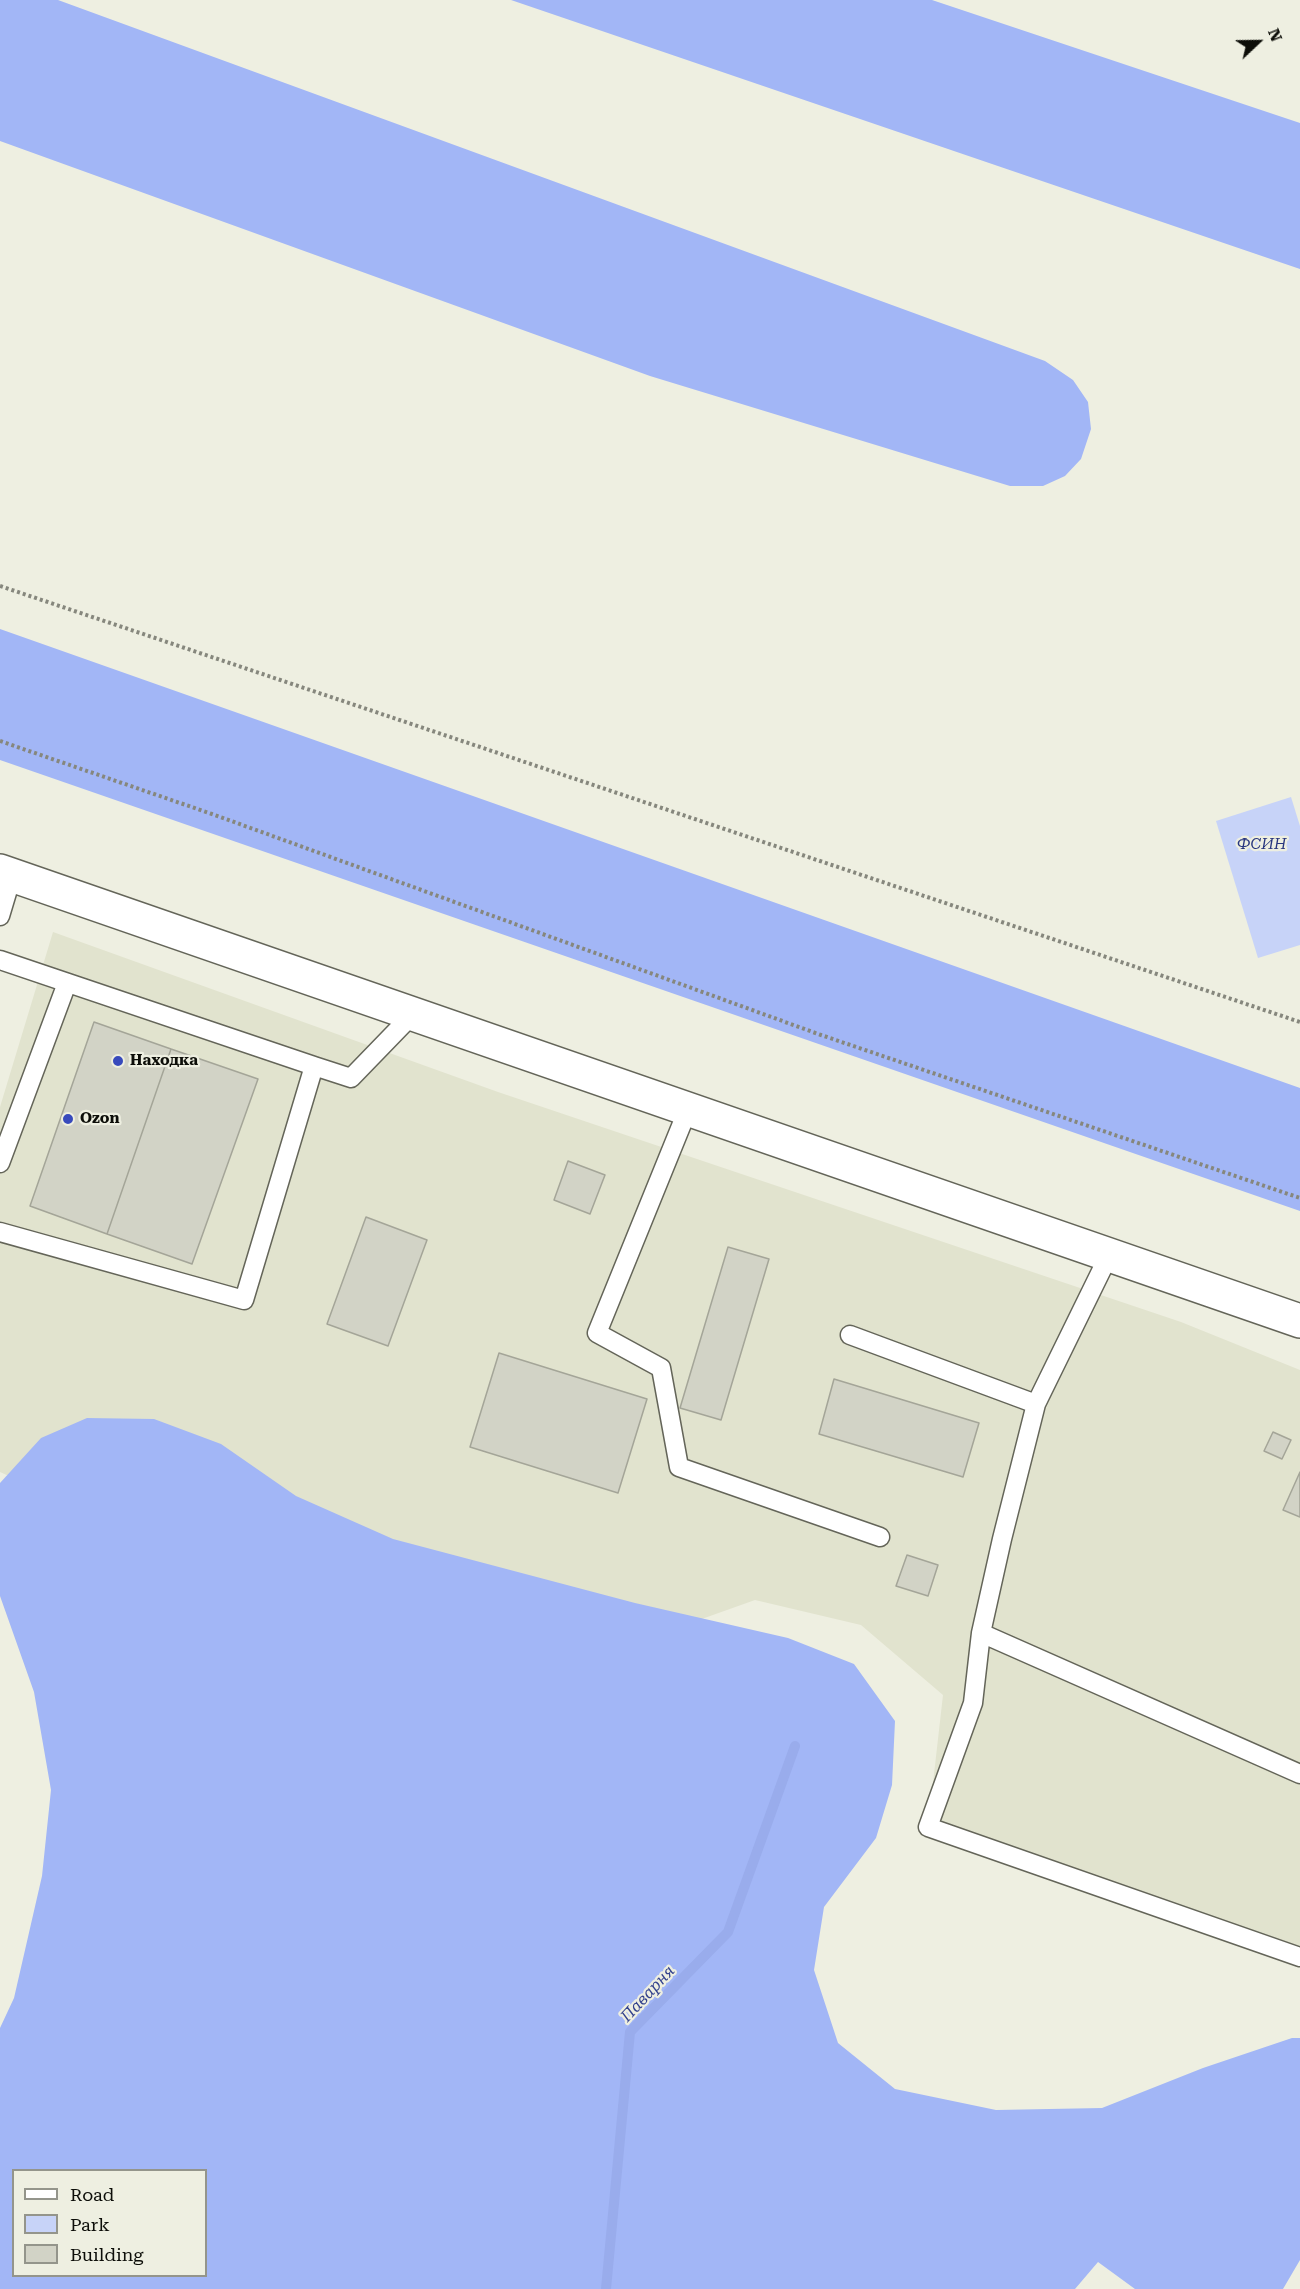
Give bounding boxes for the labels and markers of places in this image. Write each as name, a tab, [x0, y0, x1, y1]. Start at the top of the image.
place label: Находка	[130, 1052, 198, 1070]
marker: Находка	[111, 1054, 125, 1068]
place label: Ozon	[80, 1110, 120, 1128]
marker: Ozon	[61, 1112, 75, 1126]

